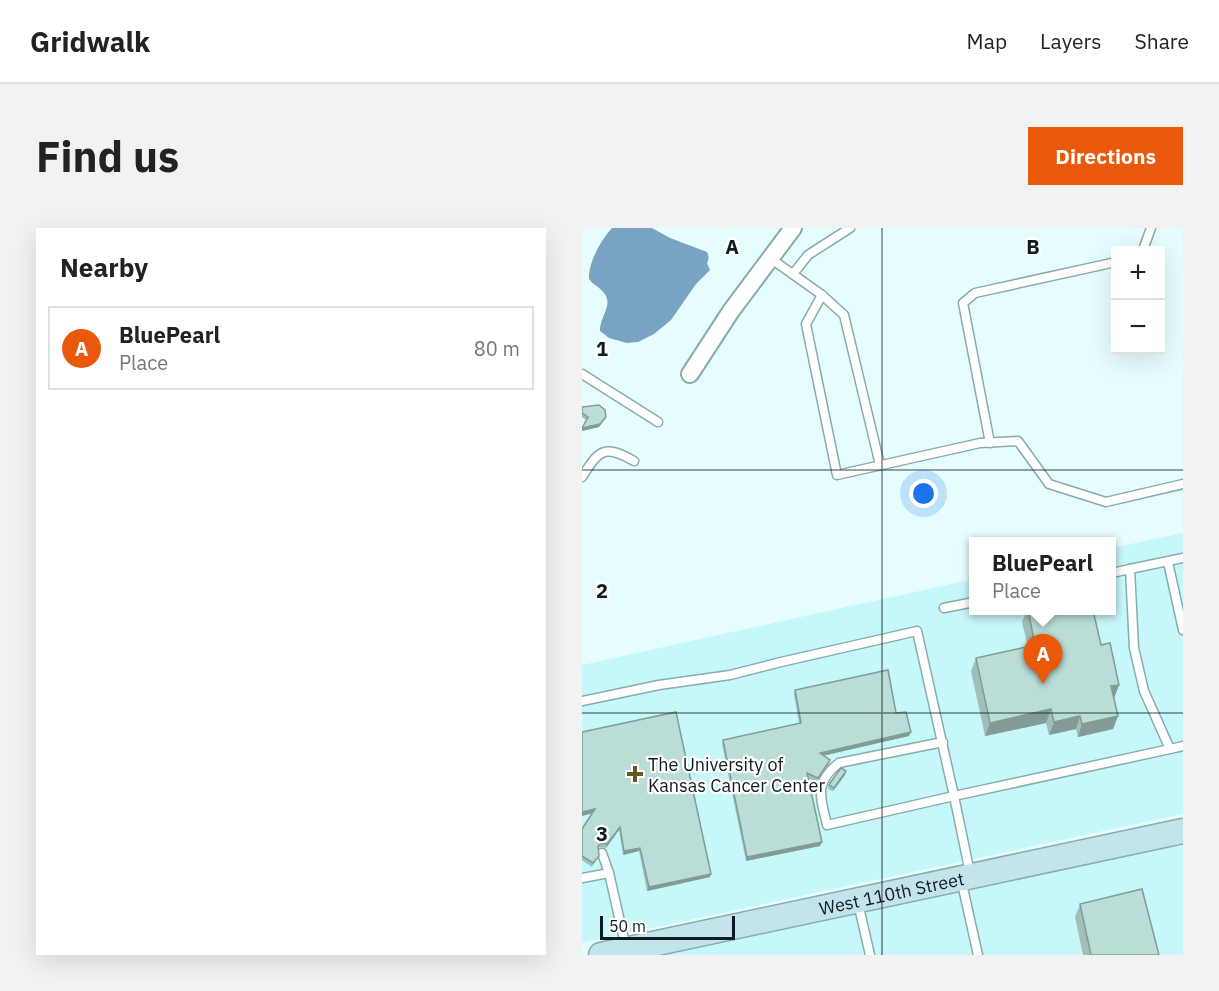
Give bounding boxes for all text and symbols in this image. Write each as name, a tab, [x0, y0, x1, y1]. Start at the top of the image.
text: Gridwalk	[30, 23, 150, 60]
text: Map	[967, 27, 1007, 55]
text: Layers	[1040, 27, 1102, 55]
text: Share	[1135, 27, 1189, 55]
button: Directions	[1028, 127, 1183, 185]
text: Find us	[36, 129, 179, 184]
text: A	[725, 233, 739, 260]
text: B	[1026, 233, 1040, 260]
map controls	[1111, 246, 1165, 354]
button: +	[1111, 246, 1165, 300]
text: Nearby	[60, 250, 148, 284]
button: −	[1111, 300, 1165, 354]
text: BluePearl	[119, 320, 220, 349]
text: A	[75, 335, 88, 362]
text: 80 m	[474, 335, 520, 362]
text: 1	[596, 335, 608, 362]
text: Place	[119, 349, 168, 376]
your location	[909, 479, 938, 508]
popup	[969, 537, 1116, 615]
text: BluePearl	[992, 548, 1093, 577]
text: 2	[596, 577, 608, 604]
text: Place	[992, 577, 1041, 604]
pin: A	[1024, 634, 1062, 684]
place label: The University of Kansas Cancer Center	[648, 753, 825, 797]
marker: The University of Kansas Cancer Center	[626, 765, 644, 783]
text: 3	[596, 820, 608, 847]
street label: West 110th Street	[817, 866, 966, 920]
scale bar	[600, 913, 735, 940]
text: 50 m	[609, 916, 646, 936]

